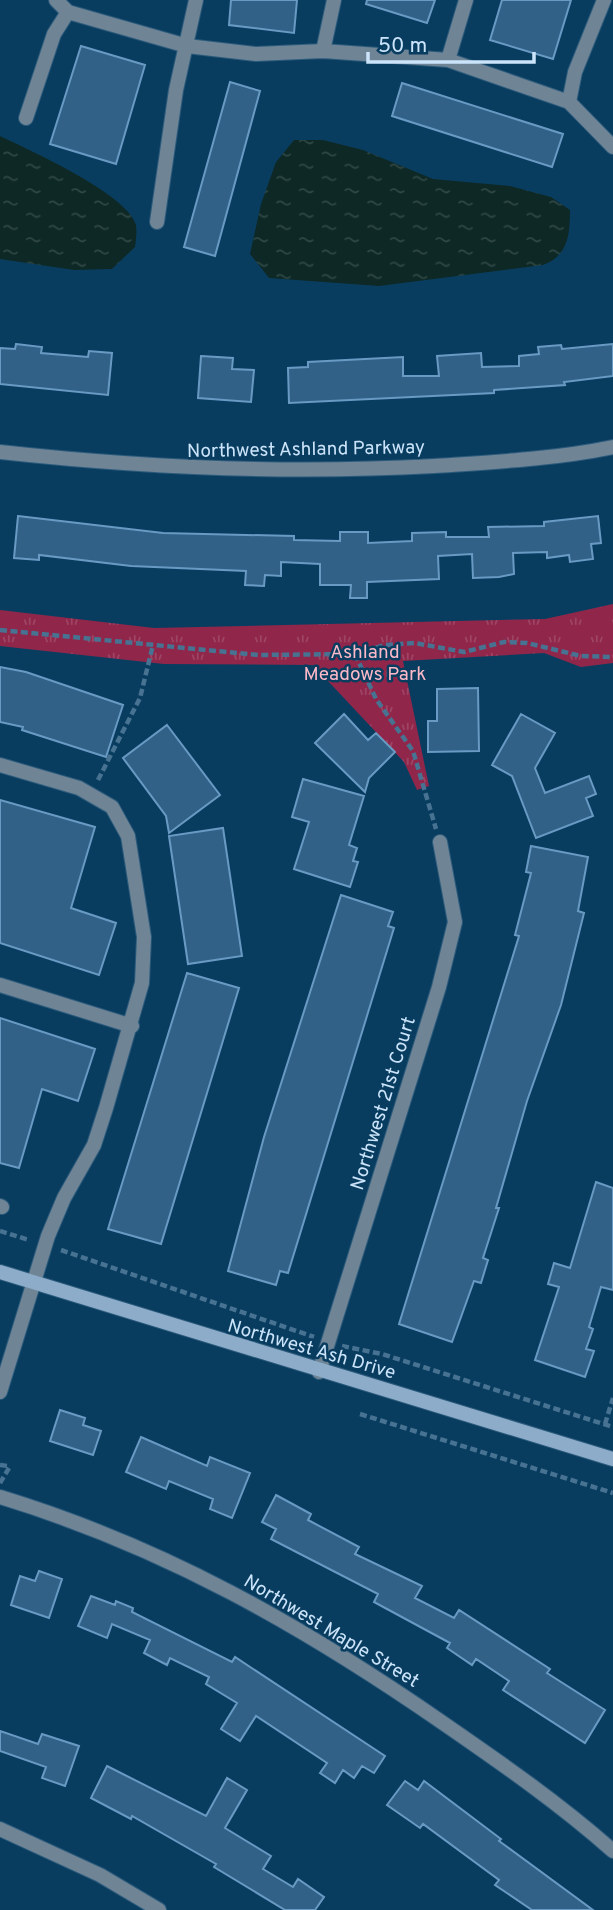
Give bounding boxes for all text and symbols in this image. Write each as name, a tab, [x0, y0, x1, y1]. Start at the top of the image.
scale bar	[368, 21, 534, 65]
text: 50 m	[378, 33, 427, 60]
street label: Northwest Ashland Parkway	[187, 436, 425, 464]
park label: Ashland Meadows Park	[304, 641, 426, 687]
street label: Northwest 21st Court	[346, 1014, 422, 1193]
street label: Northwest Ash Drive	[225, 1314, 398, 1385]
street label: Northwest Maple Street	[239, 1570, 423, 1694]

